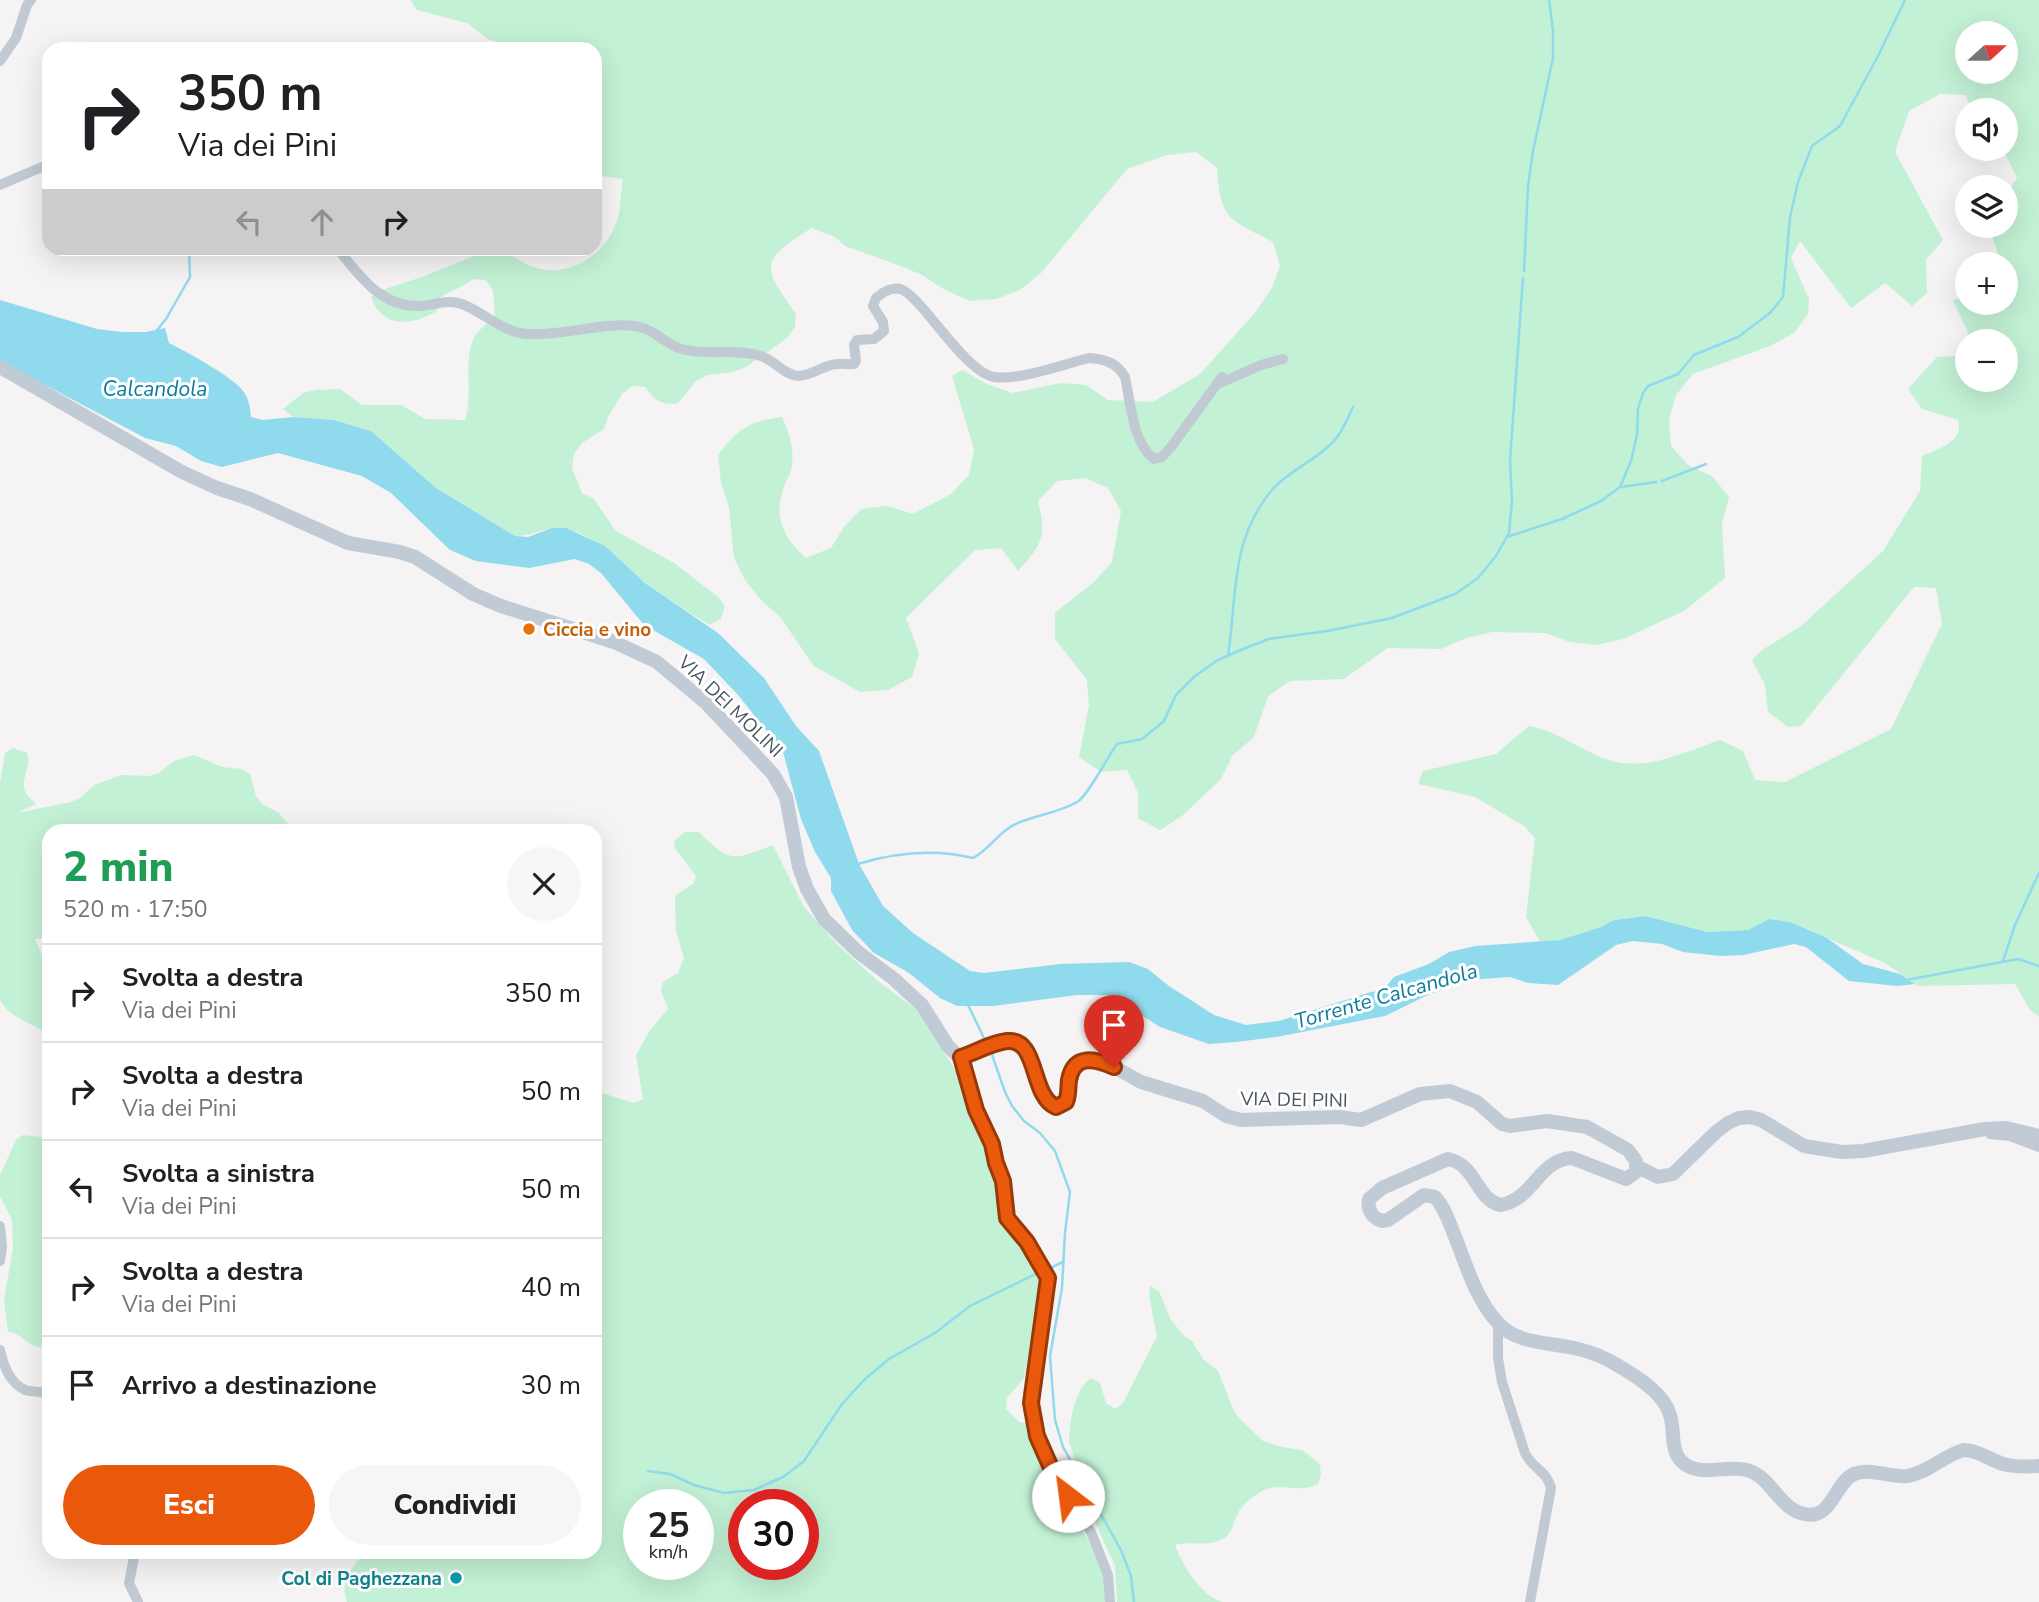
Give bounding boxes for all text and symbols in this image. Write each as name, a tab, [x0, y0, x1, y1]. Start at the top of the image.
north arrow	[1955, 21, 2018, 84]
map controls	[1955, 21, 2018, 392]
text: 350 m	[178, 60, 322, 127]
icon: right	[63, 70, 154, 161]
button: sound	[1955, 98, 2018, 161]
text: Via dei Pini	[178, 124, 337, 167]
button: layers	[1955, 175, 2018, 238]
icon: left	[230, 203, 268, 241]
icon: ahead	[303, 203, 341, 241]
icon: right	[376, 203, 414, 241]
button: +	[1955, 252, 2018, 315]
button: −	[1955, 329, 2018, 392]
water label: Calcandola	[103, 375, 208, 403]
place label: Ciccia e vino	[543, 617, 651, 643]
marker: Ciccia e vino	[521, 621, 537, 637]
street label: VIA DEI MOLINI	[671, 649, 788, 763]
text: 2 min	[63, 839, 173, 896]
button: close	[507, 847, 581, 921]
text: 520 m · 17:50	[63, 894, 208, 925]
water label: Torrente Calcandola	[1291, 956, 1481, 1036]
text: Svolta a destra	[122, 960, 304, 995]
icon: right	[63, 974, 101, 1012]
text: 350 m	[505, 976, 581, 1011]
text: Via dei Pini	[122, 995, 236, 1026]
pin	[1084, 995, 1144, 1067]
icon: arrive	[1095, 1006, 1133, 1044]
text: Svolta a destra	[122, 1058, 304, 1093]
icon: right	[63, 1072, 101, 1110]
text: 50 m	[521, 1074, 581, 1109]
street label: VIA DEI PINI	[1239, 1086, 1348, 1114]
text: Via dei Pini	[122, 1093, 236, 1124]
text: Svolta a sinistra	[122, 1156, 315, 1191]
icon: left	[63, 1170, 101, 1208]
text: 50 m	[521, 1172, 581, 1207]
text: Via dei Pini	[122, 1191, 236, 1222]
text: Svolta a destra	[122, 1254, 304, 1289]
icon: right	[63, 1268, 101, 1306]
text: 40 m	[521, 1270, 581, 1305]
text: Via dei Pini	[122, 1289, 236, 1320]
icon: arrive	[63, 1366, 101, 1404]
text: Arrivo a destinazione	[122, 1368, 377, 1403]
text: 30 m	[521, 1368, 581, 1403]
position arrow	[1031, 1459, 1105, 1533]
button: Esci	[63, 1465, 315, 1545]
button: Condividi	[329, 1465, 581, 1545]
speed limit sign: 30	[728, 1489, 819, 1580]
text: 25	[647, 1502, 690, 1549]
text: km/h	[649, 1540, 688, 1564]
place label: Col di Paghezzana	[281, 1566, 442, 1592]
marker: Col di Paghezzana	[448, 1570, 464, 1586]

